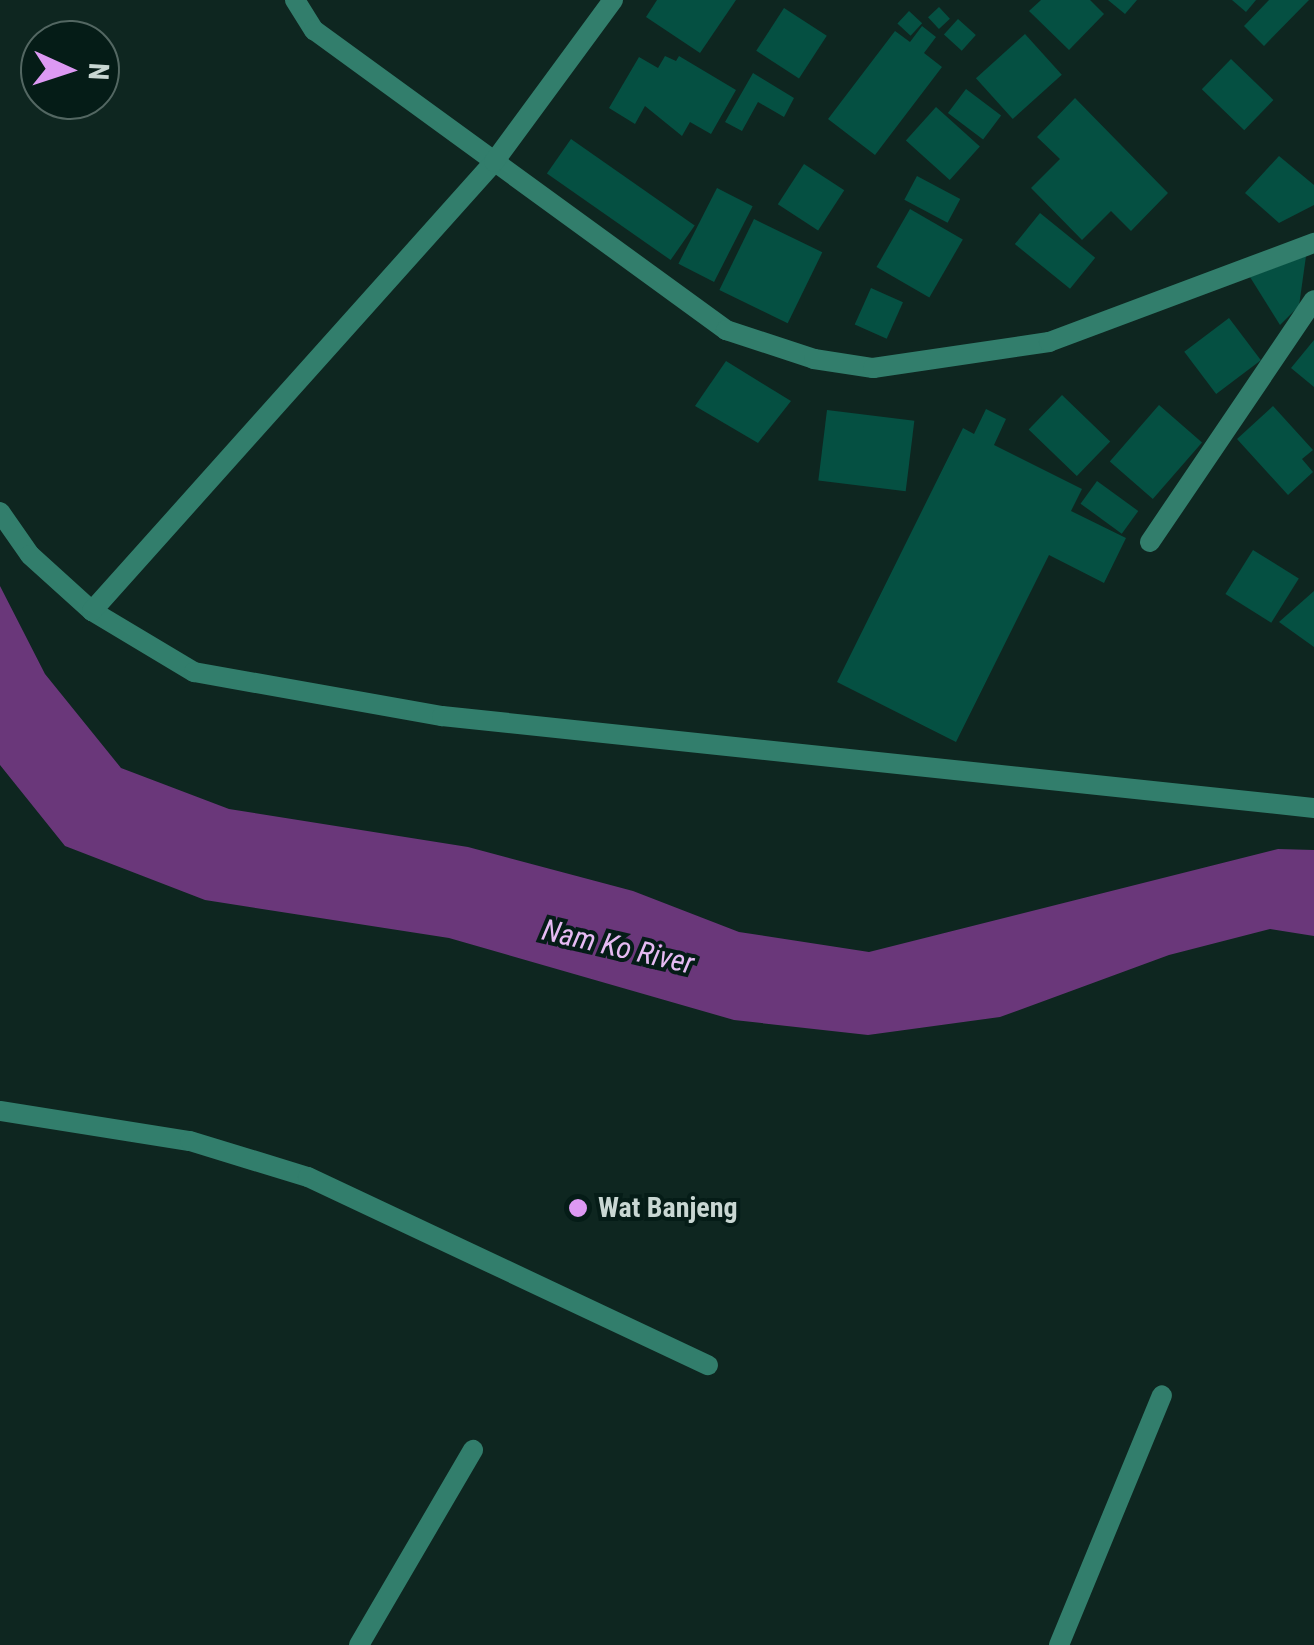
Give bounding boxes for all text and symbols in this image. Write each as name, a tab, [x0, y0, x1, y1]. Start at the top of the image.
north arrow	[20, 20, 120, 120]
text: N	[82, 62, 115, 81]
water label: Nam Ko River	[539, 912, 697, 982]
place label: Wat Banjeng	[598, 1191, 738, 1225]
marker: Wat Banjeng	[567, 1197, 589, 1219]

